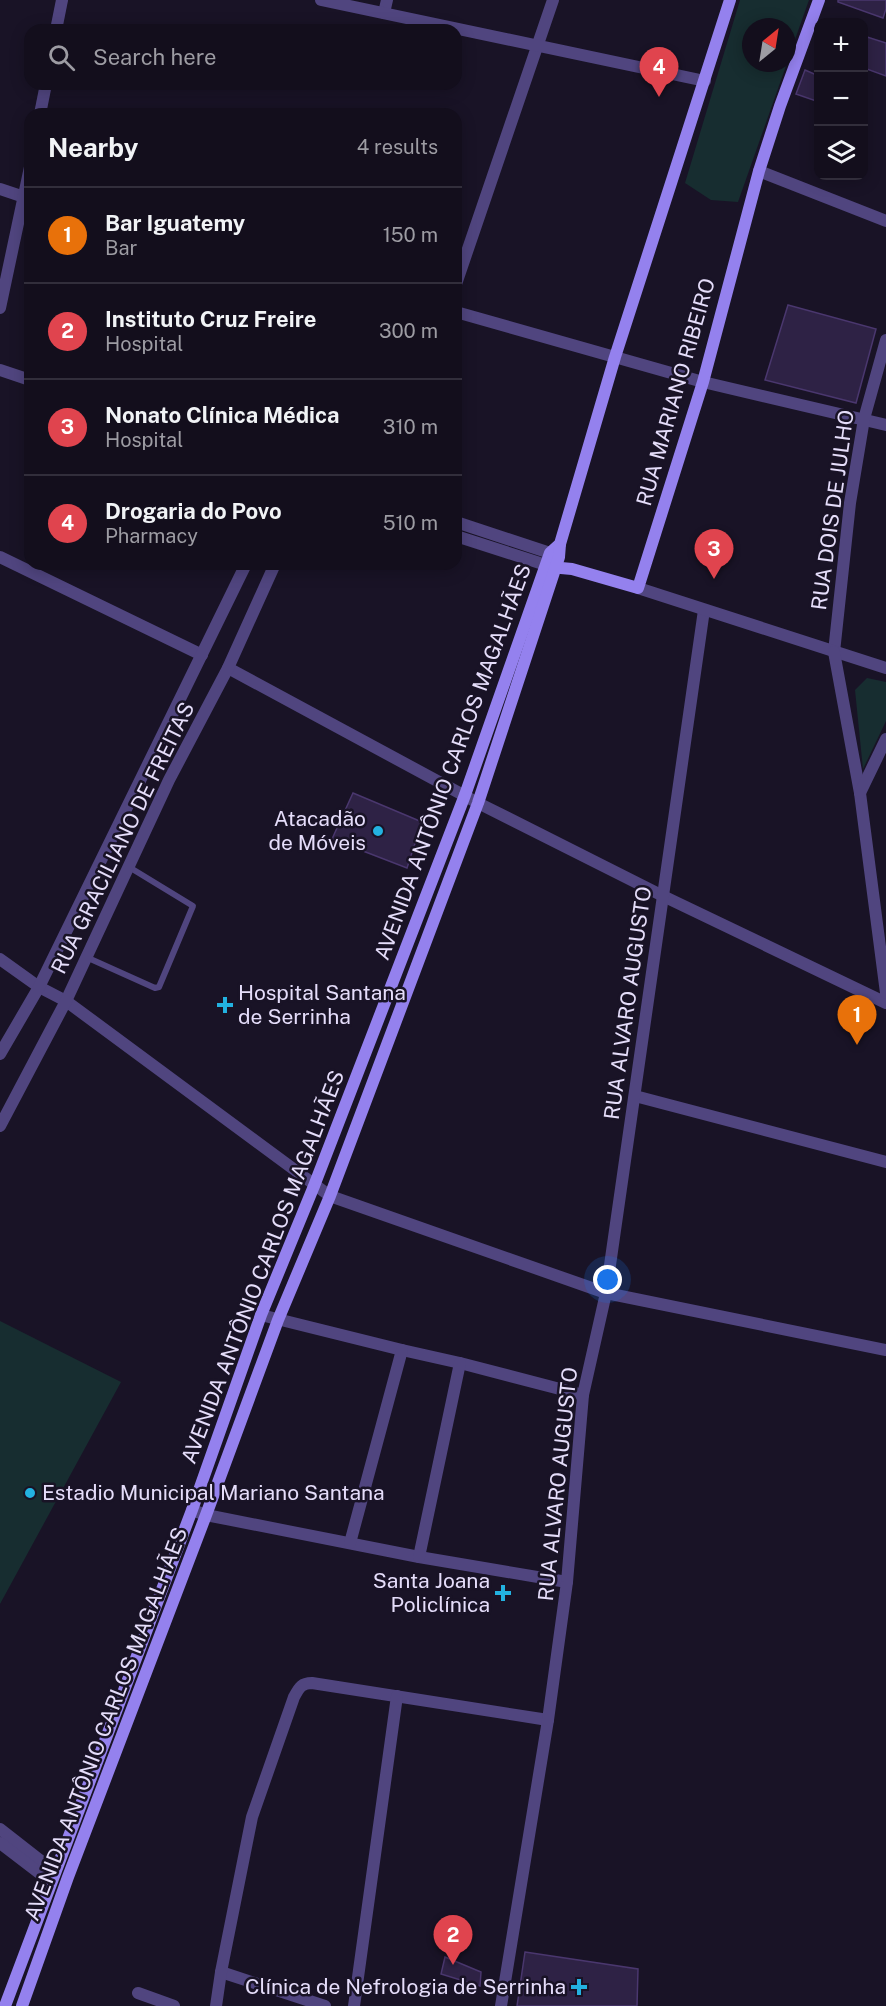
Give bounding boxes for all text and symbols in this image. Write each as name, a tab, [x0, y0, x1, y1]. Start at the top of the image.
north arrow	[742, 18, 796, 72]
map controls	[814, 18, 868, 180]
button: +	[814, 18, 868, 72]
search box	[24, 24, 462, 90]
icon: search	[45, 41, 78, 74]
text: Search here	[93, 44, 217, 70]
pin: 4	[640, 48, 678, 97]
button: −	[814, 72, 868, 126]
button: layers	[814, 126, 868, 180]
text: Nearby	[48, 132, 138, 163]
text: 4 results	[357, 135, 438, 159]
text: Bar Iguatemy	[105, 210, 245, 236]
text: 1	[63, 223, 72, 247]
text: 150 m	[383, 223, 438, 247]
text: Bar	[105, 236, 137, 260]
street label: RUA MARIANO RIBEIRO	[631, 275, 720, 509]
text: Instituto Cruz Freire	[105, 306, 316, 332]
text: 2	[61, 319, 74, 343]
text: 300 m	[379, 319, 438, 343]
text: Hospital	[105, 332, 183, 356]
text: Nonato Clínica Médica	[105, 402, 339, 428]
street label: RUA DOIS DE JULHO	[806, 408, 859, 612]
text: 3	[61, 415, 74, 439]
text: 310 m	[383, 415, 438, 439]
text: Hospital	[105, 428, 183, 452]
text: Drogaria do Povo	[105, 498, 282, 524]
text: 4	[61, 511, 74, 535]
text: 510 m	[383, 511, 438, 535]
text: Pharmacy	[105, 524, 198, 548]
pin: 3	[694, 530, 734, 579]
street label: AVENIDA ANTÔNIO CARLOS MAGALHÃES	[369, 561, 536, 963]
street label: RUA GRACILIANO DE FREITAS	[46, 698, 199, 978]
place label: Atacadão de Móveis	[268, 806, 366, 855]
marker: Atacadão de Móveis	[371, 824, 385, 838]
street label: RUA ALVARO AUGUSTO	[599, 885, 656, 1121]
place label: Hospital Santana de Serrinha	[238, 980, 406, 1029]
marker: Hospital Santana de Serrinha	[216, 996, 234, 1014]
pin: 1	[838, 996, 876, 1045]
street label: AVENIDA ANTÔNIO CARLOS MAGALHÃES	[176, 1067, 349, 1467]
your location	[593, 1265, 622, 1294]
street label: RUA ALVARO AUGUSTO	[533, 1366, 582, 1602]
place label: Estadio Municipal Mariano Santana	[42, 1480, 385, 1505]
marker: Estadio Municipal Mariano Santana	[23, 1486, 37, 1500]
street label: AVENIDA ANTÔNIO CARLOS MAGALHÃES	[19, 1524, 192, 1924]
place label: Santa Joana Policlínica	[373, 1568, 490, 1617]
marker: Santa Joana Policlínica	[494, 1584, 512, 1602]
pin: 2	[434, 1916, 472, 1965]
place label: Clínica de Nefrologia de Serrinha	[245, 1974, 566, 1999]
marker: Clínica de Nefrologia de Serrinha	[570, 1978, 588, 1996]

